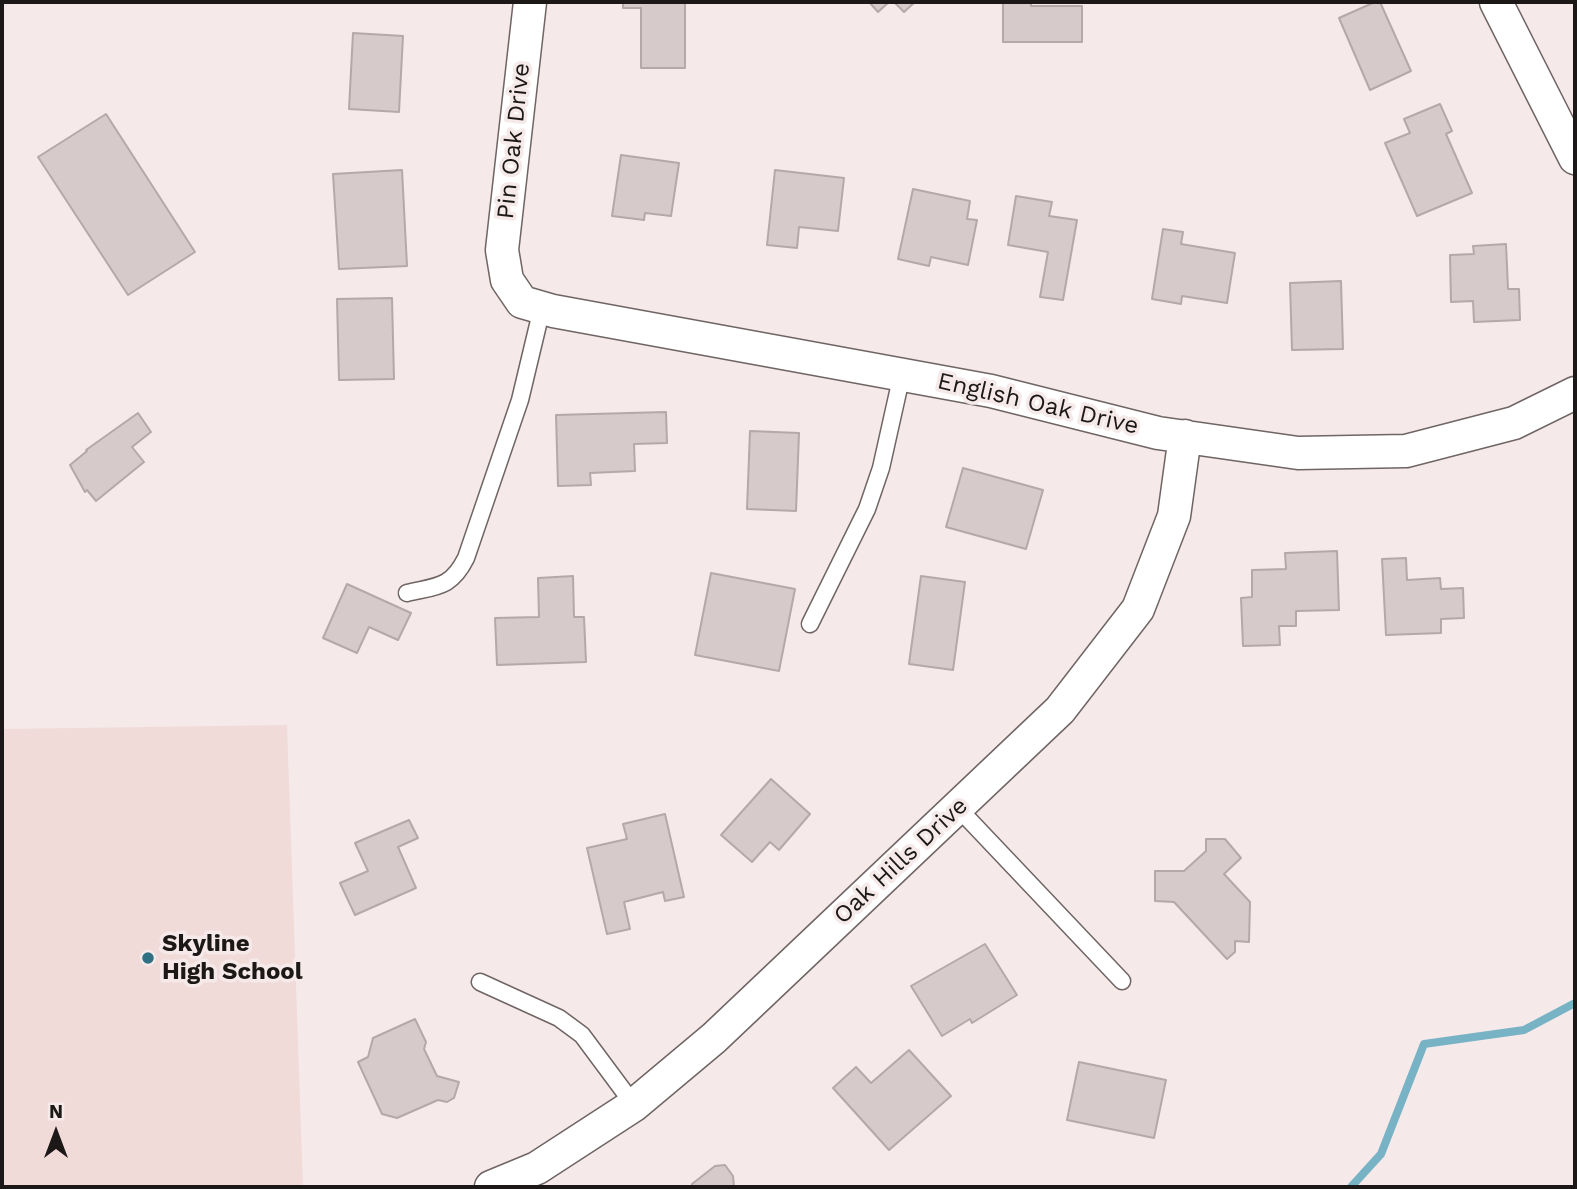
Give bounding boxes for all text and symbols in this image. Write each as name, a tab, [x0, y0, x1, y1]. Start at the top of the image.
street label: Pin Oak Drive	[491, 61, 537, 221]
street label: English Oak Drive	[935, 367, 1141, 441]
street label: Oak Hills Drive	[828, 792, 974, 930]
place label: Skyline High School	[162, 930, 303, 986]
marker: Skyline High School	[140, 950, 156, 966]
north arrow	[21, 1098, 91, 1168]
text: N	[49, 1100, 63, 1123]

